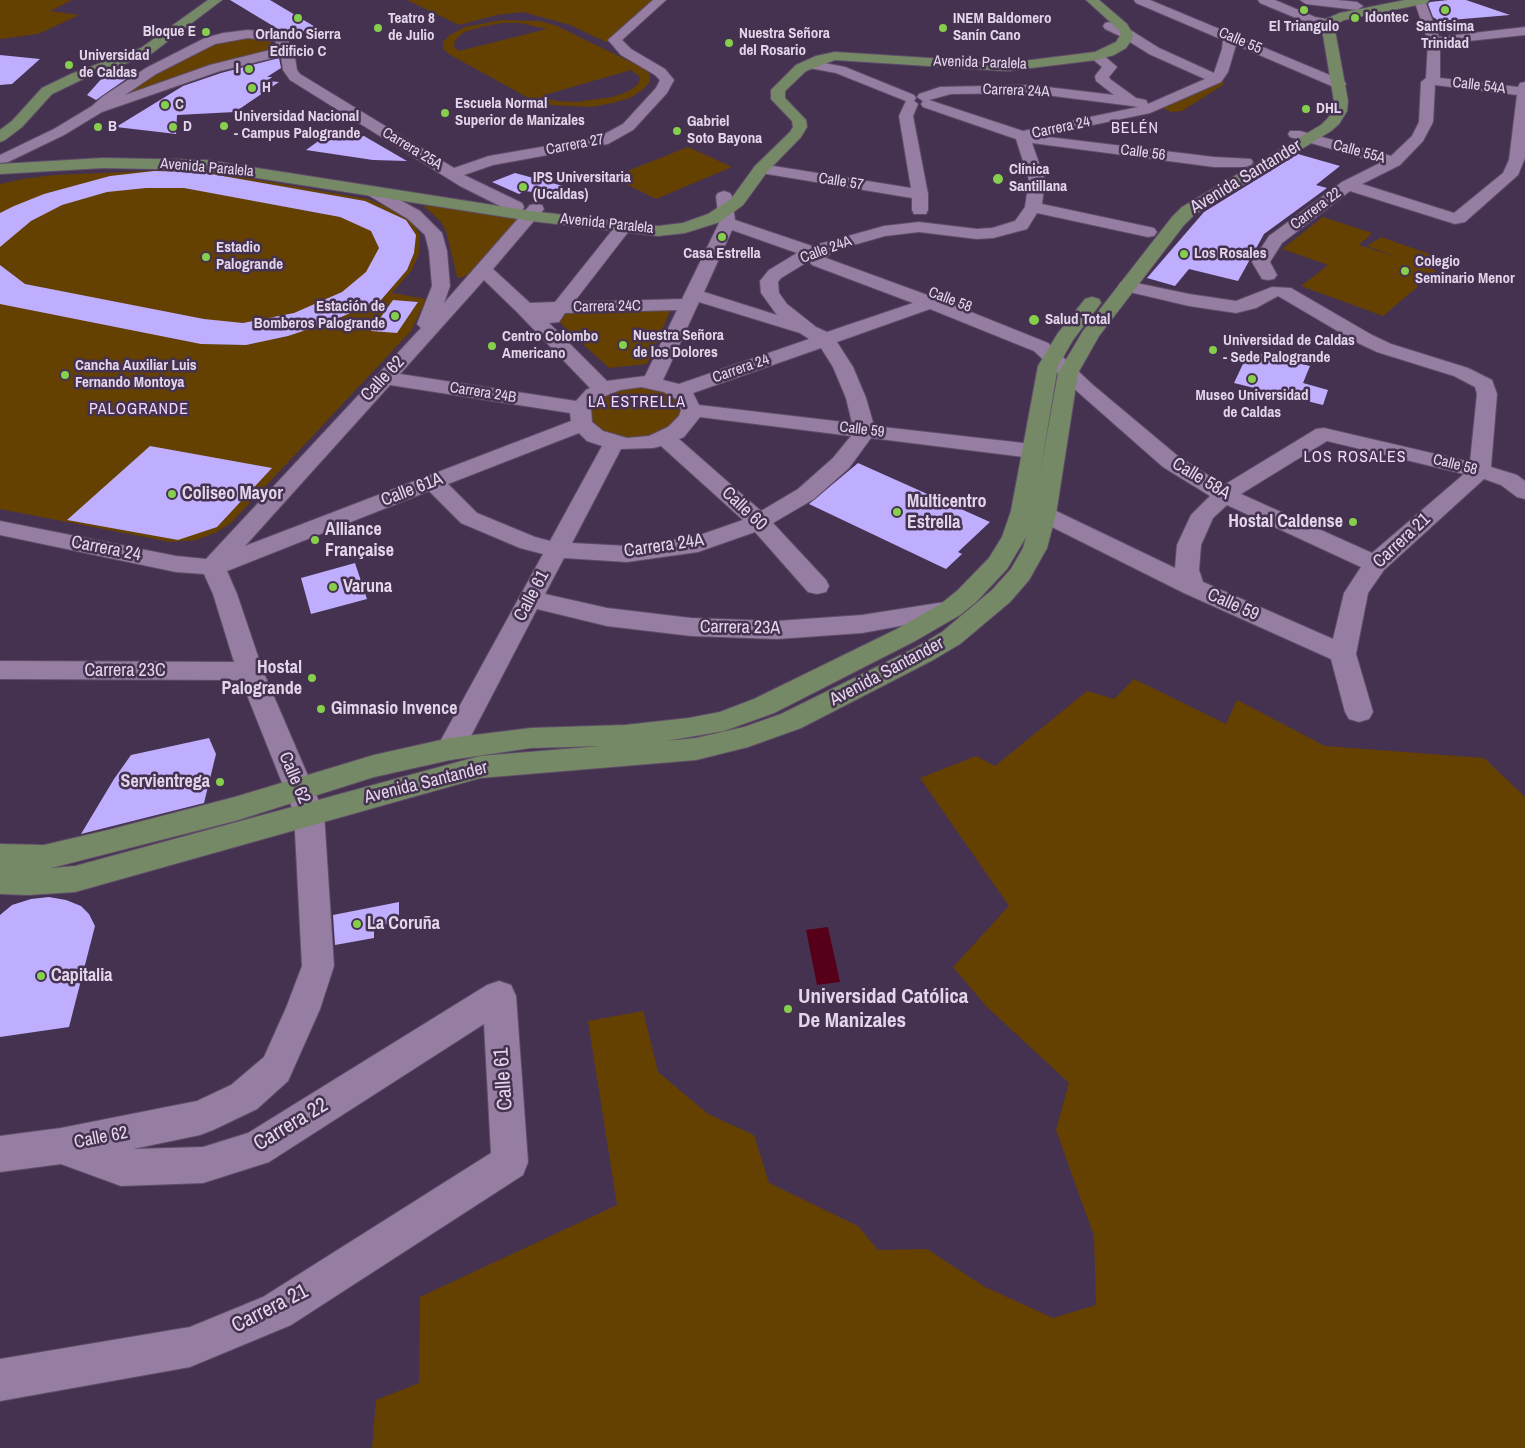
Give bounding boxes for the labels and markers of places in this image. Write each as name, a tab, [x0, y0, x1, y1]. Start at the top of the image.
marker: El Triangulo	[1298, 4, 1310, 16]
marker: Santísima Trinidad	[1439, 4, 1451, 16]
place label: Idontec	[1365, 9, 1409, 27]
place label: Teatro 8 de Julio	[388, 10, 435, 45]
place label: INEM Baldomero Sanín Cano	[953, 10, 1051, 45]
marker: Orlando Sierra Edificio C	[292, 12, 304, 24]
marker: Idontec	[1349, 12, 1361, 24]
place label: El Triangulo	[1269, 18, 1339, 36]
place label: Santísima Trinidad	[1416, 18, 1474, 53]
marker: Teatro 8 de Julio	[372, 22, 384, 34]
marker: INEM Baldomero Sanín Cano	[937, 22, 949, 34]
place label: Bloque E	[143, 23, 196, 41]
place label: Nuestra Señora del Rosario	[739, 25, 830, 60]
marker: Bloque E	[200, 26, 212, 38]
place label: Orlando Sierra Edificio C	[255, 26, 341, 61]
marker: Nuestra Señora del Rosario	[723, 37, 735, 49]
place label: Universidad de Caldas	[79, 47, 149, 82]
marker: Universidad de Caldas	[63, 59, 75, 71]
place label: I	[236, 60, 239, 78]
marker: I	[243, 63, 255, 75]
place label: H	[262, 79, 271, 97]
marker: H	[246, 82, 258, 94]
place label: Escuela Normal Superior de Manizales	[455, 95, 585, 130]
place label: C	[175, 96, 184, 114]
marker: C	[159, 99, 171, 111]
place label: DHL	[1316, 100, 1341, 118]
marker: DHL	[1300, 103, 1312, 115]
marker: Escuela Normal Superior de Manizales	[439, 107, 451, 119]
place label: Universidad Nacional - Campus Palogrande	[234, 108, 360, 143]
place label: Gabriel Soto Bayona	[687, 113, 762, 148]
place label: B	[108, 118, 117, 136]
place label: D	[183, 118, 192, 136]
marker: Universidad Nacional - Campus Palogrande	[218, 120, 230, 132]
marker: B	[92, 121, 104, 133]
marker: D	[167, 121, 179, 133]
marker: Gabriel Soto Bayona	[671, 125, 683, 137]
place label: Clínica Santillana	[1009, 161, 1067, 196]
place label: IPS Universitaria (Ucaldas)	[533, 169, 631, 204]
marker: Clínica Santillana	[991, 172, 1005, 186]
marker: IPS Universitaria (Ucaldas)	[517, 181, 529, 193]
marker: Casa Estrella	[716, 231, 728, 243]
place label: Estadio Palogrande	[216, 239, 283, 274]
place label: Casa Estrella	[683, 245, 761, 263]
place label: Los Rosales	[1194, 245, 1266, 263]
marker: Los Rosales	[1178, 248, 1190, 260]
marker: Estadio Palogrande	[200, 251, 212, 263]
place label: Colegio Seminario Menor	[1415, 253, 1515, 288]
marker: Colegio Seminario Menor	[1399, 265, 1411, 277]
place label: Estación de Bomberos Palogrande	[254, 298, 385, 333]
marker: Estación de Bomberos Palogrande	[389, 310, 401, 322]
place label: Salud Total	[1045, 311, 1110, 329]
marker: Salud Total	[1027, 313, 1041, 327]
place label: Nuestra Señora de los Dolores	[633, 327, 724, 362]
place label: Centro Colombo Americano	[502, 328, 598, 363]
place label: Universidad de Caldas - Sede Palogrande	[1223, 332, 1355, 367]
marker: Nuestra Señora de los Dolores	[617, 339, 629, 351]
marker: Centro Colombo Americano	[486, 340, 498, 352]
marker: Universidad de Caldas - Sede Palogrande	[1207, 344, 1219, 356]
place label: Cancha Auxiliar Luis Fernando Montoya	[75, 357, 197, 392]
marker: Cancha Auxiliar Luis Fernando Montoya	[59, 369, 71, 381]
marker: Museo Universidad de Caldas	[1246, 373, 1258, 385]
place label: Museo Universidad de Caldas	[1196, 387, 1308, 422]
place label: Coliseo Mayor	[182, 483, 283, 505]
marker: Coliseo Mayor	[166, 488, 178, 500]
place label: Multicentro Estrella	[907, 491, 987, 534]
marker: Multicentro Estrella	[891, 506, 903, 518]
place label: Hostal Caldense	[1228, 511, 1343, 533]
marker: Hostal Caldense	[1347, 516, 1359, 528]
place label: Alliance Française	[325, 519, 394, 562]
marker: Alliance Française	[309, 534, 321, 546]
place label: Varuna	[343, 576, 392, 598]
marker: Varuna	[327, 581, 339, 593]
place label: Hostal Palogrande	[222, 657, 302, 700]
marker: Hostal Palogrande	[306, 672, 318, 684]
place label: Gimnasio Invence	[331, 698, 457, 720]
marker: Gimnasio Invence	[315, 703, 327, 715]
place label: Servientrega	[121, 771, 210, 793]
marker: Servientrega	[214, 776, 226, 788]
place label: La Coruña	[367, 913, 440, 935]
marker: La Coruña	[351, 918, 363, 930]
place label: Capitalia	[51, 965, 113, 987]
marker: Capitalia	[35, 970, 47, 982]
place label: Universidad Católica De Manizales	[798, 984, 968, 1034]
marker: Universidad Católica De Manizales	[782, 1003, 794, 1015]

